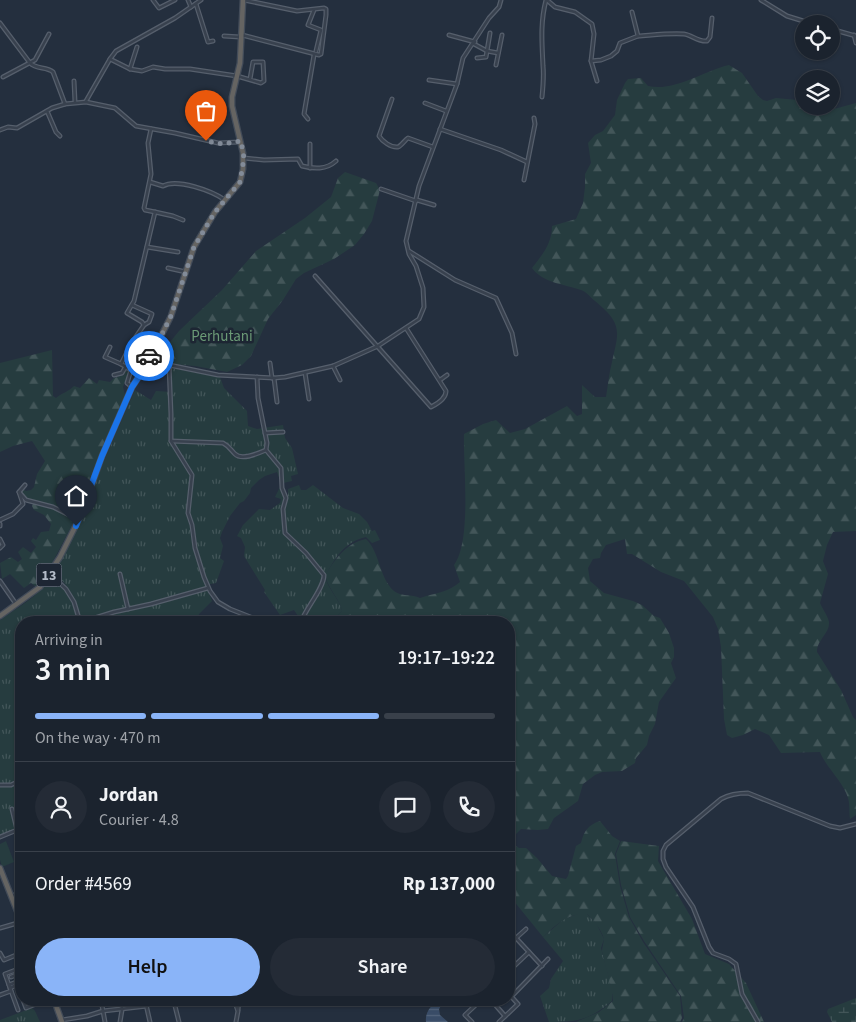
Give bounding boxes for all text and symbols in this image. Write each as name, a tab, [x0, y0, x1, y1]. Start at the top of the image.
map controls	[795, 15, 840, 115]
button: locate	[795, 15, 840, 60]
button: layers	[795, 70, 840, 115]
pin	[185, 90, 227, 141]
icon: bag	[192, 97, 220, 125]
park label: Perhutani	[191, 326, 253, 347]
courier	[124, 331, 174, 381]
icon: car	[135, 342, 163, 370]
pin	[55, 475, 97, 526]
icon: home	[62, 482, 90, 510]
road number: 13	[36, 564, 62, 586]
text: Arriving in	[35, 629, 103, 651]
text: 19:17–19:22	[397, 645, 495, 672]
text: 3 min	[35, 647, 111, 693]
text: On the way · 470 m	[35, 727, 160, 749]
button: person	[35, 781, 87, 833]
button: chat	[379, 781, 431, 833]
button: phone	[443, 781, 495, 833]
text: Jordan	[99, 782, 158, 809]
text: Courier · 4.8	[99, 809, 179, 831]
text: Order #4569	[35, 871, 132, 898]
text: Rp 137,000	[403, 871, 495, 898]
button: Help	[35, 938, 260, 996]
button: Share	[270, 938, 495, 996]

